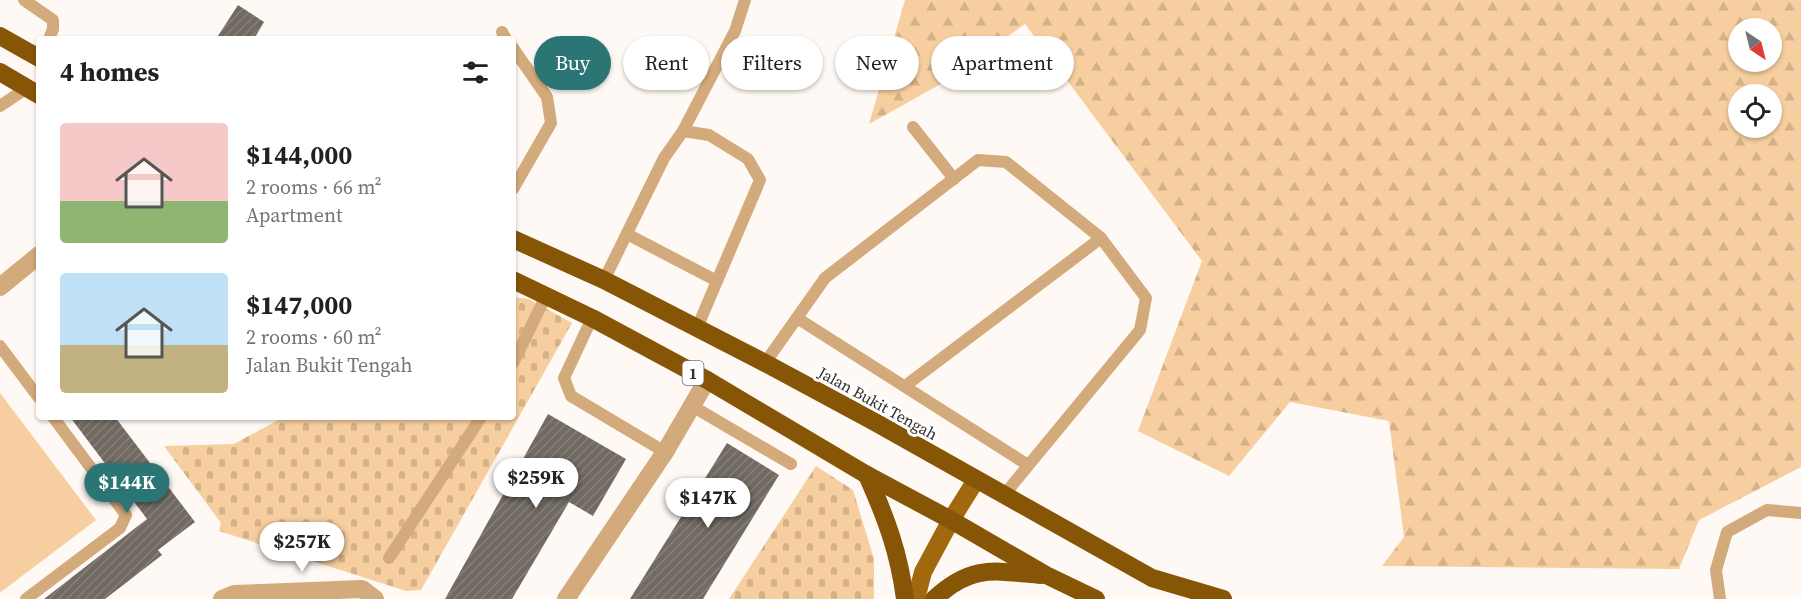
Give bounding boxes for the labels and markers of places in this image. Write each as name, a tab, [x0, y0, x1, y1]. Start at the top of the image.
pin: $259K	[494, 458, 578, 509]
pin: $144K	[85, 463, 169, 514]
pin: $147K	[666, 478, 750, 529]
pin: $257K	[260, 522, 344, 573]

